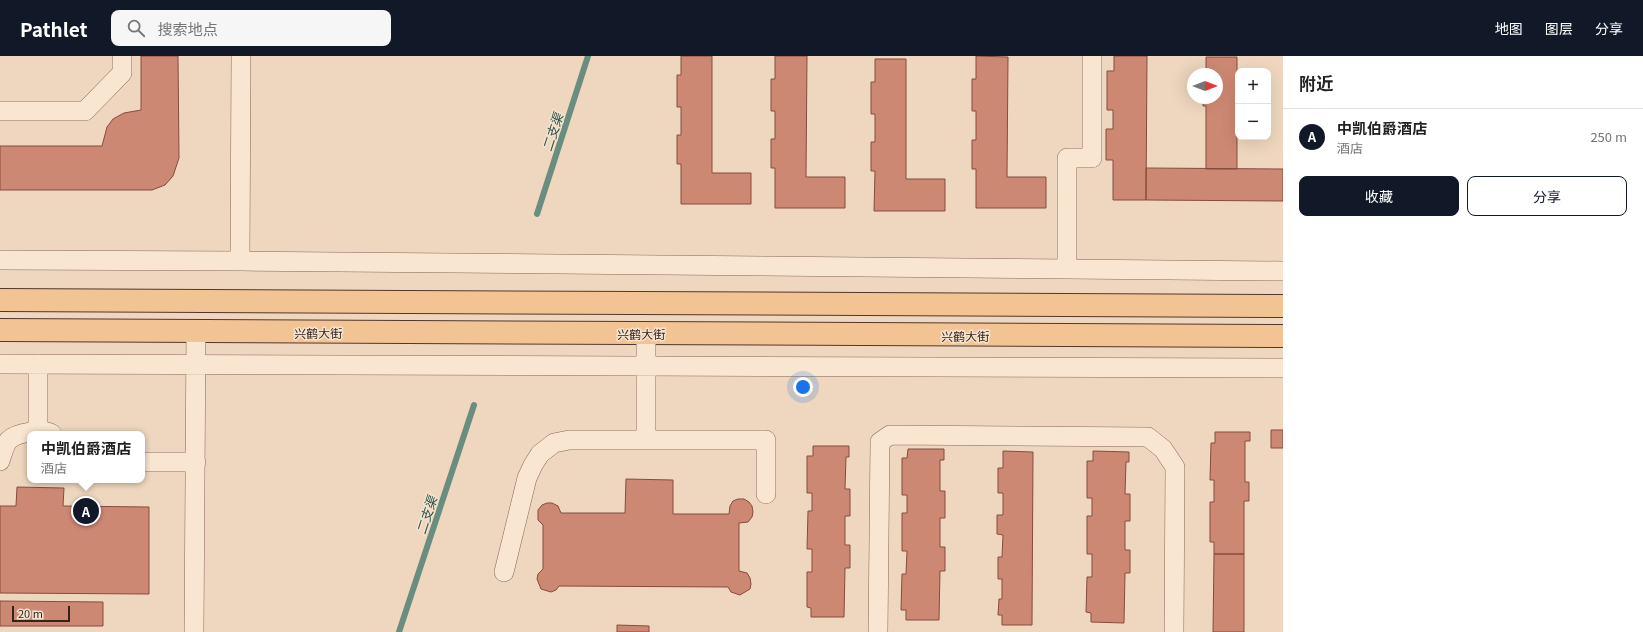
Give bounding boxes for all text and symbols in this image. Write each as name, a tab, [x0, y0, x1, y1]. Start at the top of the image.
search box	[111, 10, 391, 46]
text: Pathlet	[20, 15, 87, 42]
icon: search	[125, 17, 147, 39]
text: 搜索地点	[157, 18, 217, 39]
text: 地图	[1495, 18, 1523, 38]
text: 图层	[1545, 18, 1573, 38]
text: 分享	[1595, 18, 1623, 38]
north arrow	[1187, 68, 1223, 104]
map controls	[1235, 68, 1271, 140]
button: +	[1235, 68, 1271, 104]
text: 附近	[1299, 70, 1333, 95]
button: −	[1235, 104, 1271, 140]
water label: 二支渠	[537, 109, 568, 153]
text: 中凯伯爵酒店	[1337, 117, 1427, 138]
text: A	[1308, 127, 1316, 146]
text: 250 m	[1590, 127, 1627, 146]
text: 酒店	[1337, 138, 1363, 157]
button: 收藏	[1299, 176, 1459, 216]
button: 分享	[1467, 176, 1627, 216]
street label: 兴鹤大街	[294, 324, 342, 341]
street label: 兴鹤大街	[617, 325, 665, 342]
street label: 兴鹤大街	[941, 327, 989, 344]
your location	[793, 377, 813, 397]
popup	[27, 431, 145, 483]
text: 中凯伯爵酒店	[41, 437, 131, 458]
text: 酒店	[41, 458, 67, 477]
water label: 二支渠	[411, 492, 442, 536]
pin: A	[73, 496, 99, 526]
scale bar	[12, 604, 70, 623]
text: 20 m	[18, 605, 43, 621]

